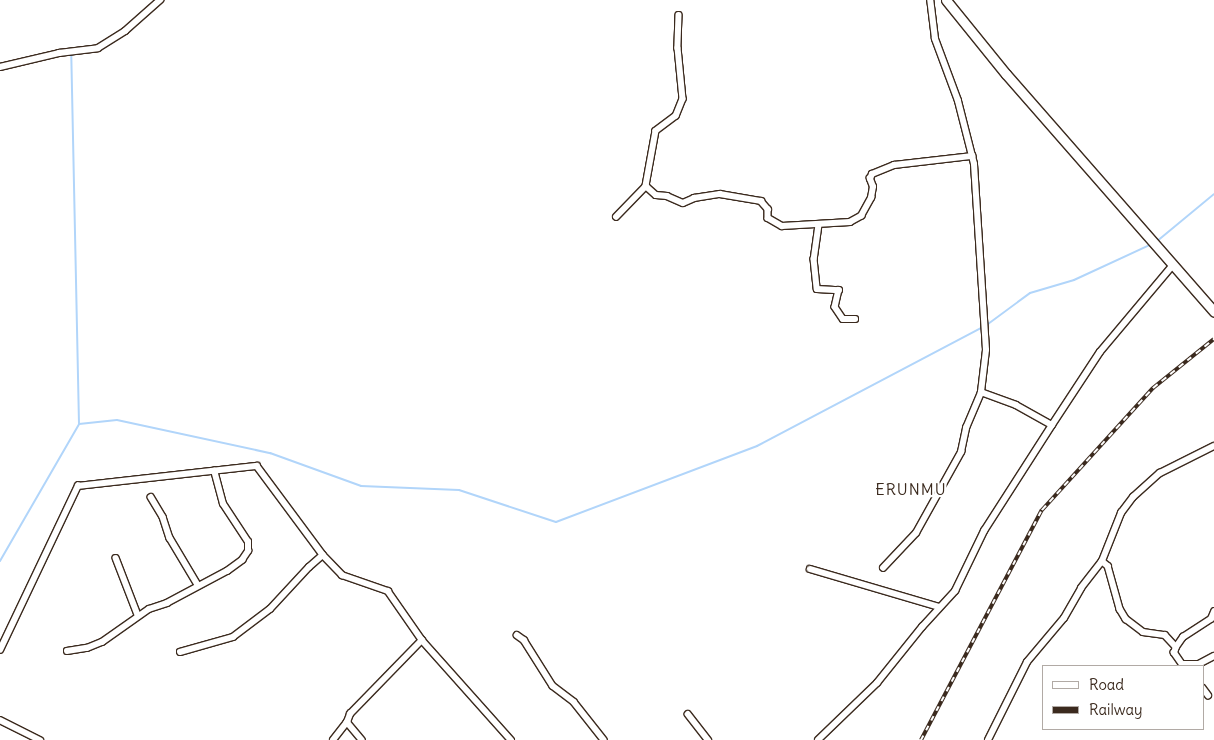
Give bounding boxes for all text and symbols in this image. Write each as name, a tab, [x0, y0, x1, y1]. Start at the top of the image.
district label: ERUNMU	[875, 479, 947, 499]
legend	[1042, 665, 1204, 730]
text: Road	[1089, 675, 1124, 694]
text: Railway	[1089, 700, 1143, 719]

